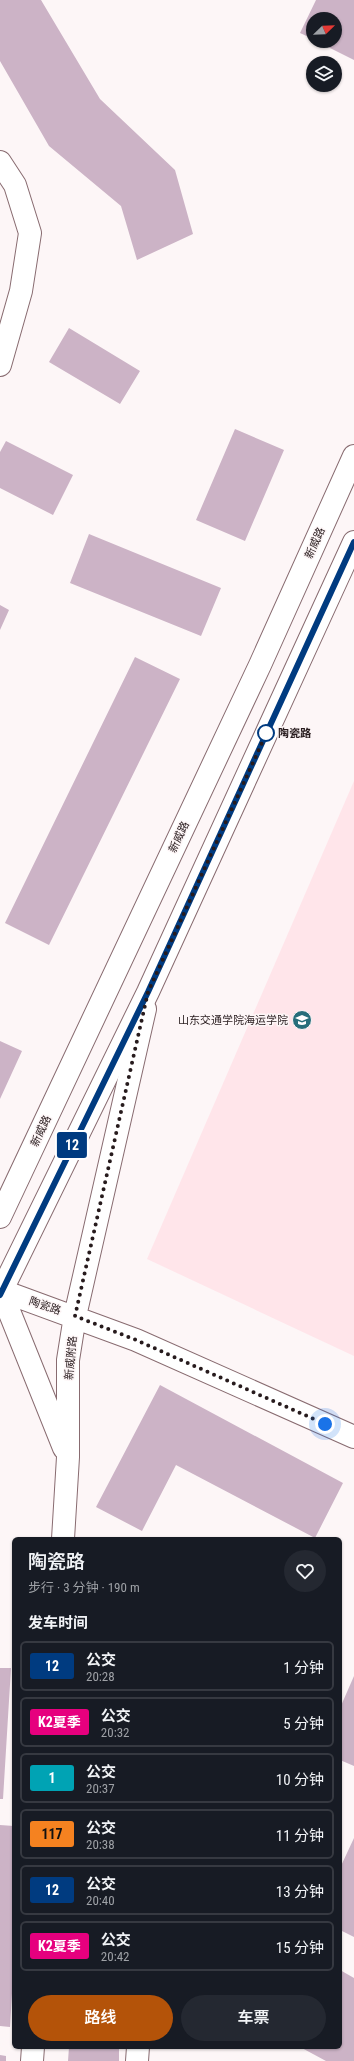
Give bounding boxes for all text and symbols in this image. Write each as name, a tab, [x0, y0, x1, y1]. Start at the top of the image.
north arrow	[306, 12, 342, 48]
map controls	[306, 12, 342, 92]
button: layers	[306, 56, 342, 92]
street label: 新威路	[302, 525, 328, 561]
marker: 陶瓷路	[257, 724, 275, 742]
place label: 陶瓷路	[278, 727, 312, 740]
street label: 新威路	[166, 819, 192, 855]
school or university icon: 山东交通学院海运学院	[291, 1009, 313, 1031]
place label: 山东交通学院海运学院	[178, 1014, 288, 1027]
street label: 新威路	[28, 1113, 54, 1149]
line badge: 12	[54, 1132, 90, 1158]
text: 12	[65, 1137, 79, 1153]
street label: 陶瓷路	[27, 1294, 63, 1318]
street label: 新威附路	[63, 1336, 79, 1380]
your location	[315, 1414, 335, 1434]
text: 陶瓷路	[28, 1550, 85, 1573]
button: heart	[284, 1550, 326, 1592]
text: 步行 · 3 分钟 · 190 m	[28, 1580, 140, 1595]
text: 发车时间	[28, 1614, 88, 1632]
text: 公交	[86, 1651, 116, 1669]
text: 12	[45, 1658, 59, 1674]
text: 1 分钟	[283, 1659, 324, 1677]
text: 20:28	[86, 1669, 115, 1684]
text: 公交	[101, 1707, 131, 1725]
text: K2夏季	[38, 1714, 81, 1730]
text: 5 分钟	[283, 1715, 324, 1733]
text: 20:32	[101, 1725, 130, 1740]
text: 公交	[86, 1763, 116, 1781]
text: 1	[48, 1770, 56, 1786]
text: 10 分钟	[276, 1771, 324, 1789]
text: 20:37	[86, 1781, 115, 1796]
text: 公交	[86, 1819, 116, 1837]
text: 117	[41, 1826, 63, 1842]
text: 11 分钟	[276, 1827, 324, 1845]
text: 20:38	[86, 1837, 115, 1852]
text: 公交	[86, 1875, 116, 1893]
text: 12	[45, 1882, 59, 1898]
text: 13 分钟	[276, 1883, 324, 1901]
text: 20:40	[86, 1893, 115, 1908]
text: 公交	[101, 1931, 131, 1949]
text: K2夏季	[38, 1938, 81, 1954]
text: 15 分钟	[276, 1939, 324, 1957]
text: 20:42	[101, 1949, 130, 1964]
button: 路线	[28, 1995, 173, 2041]
button: 车票	[181, 1995, 326, 2041]

